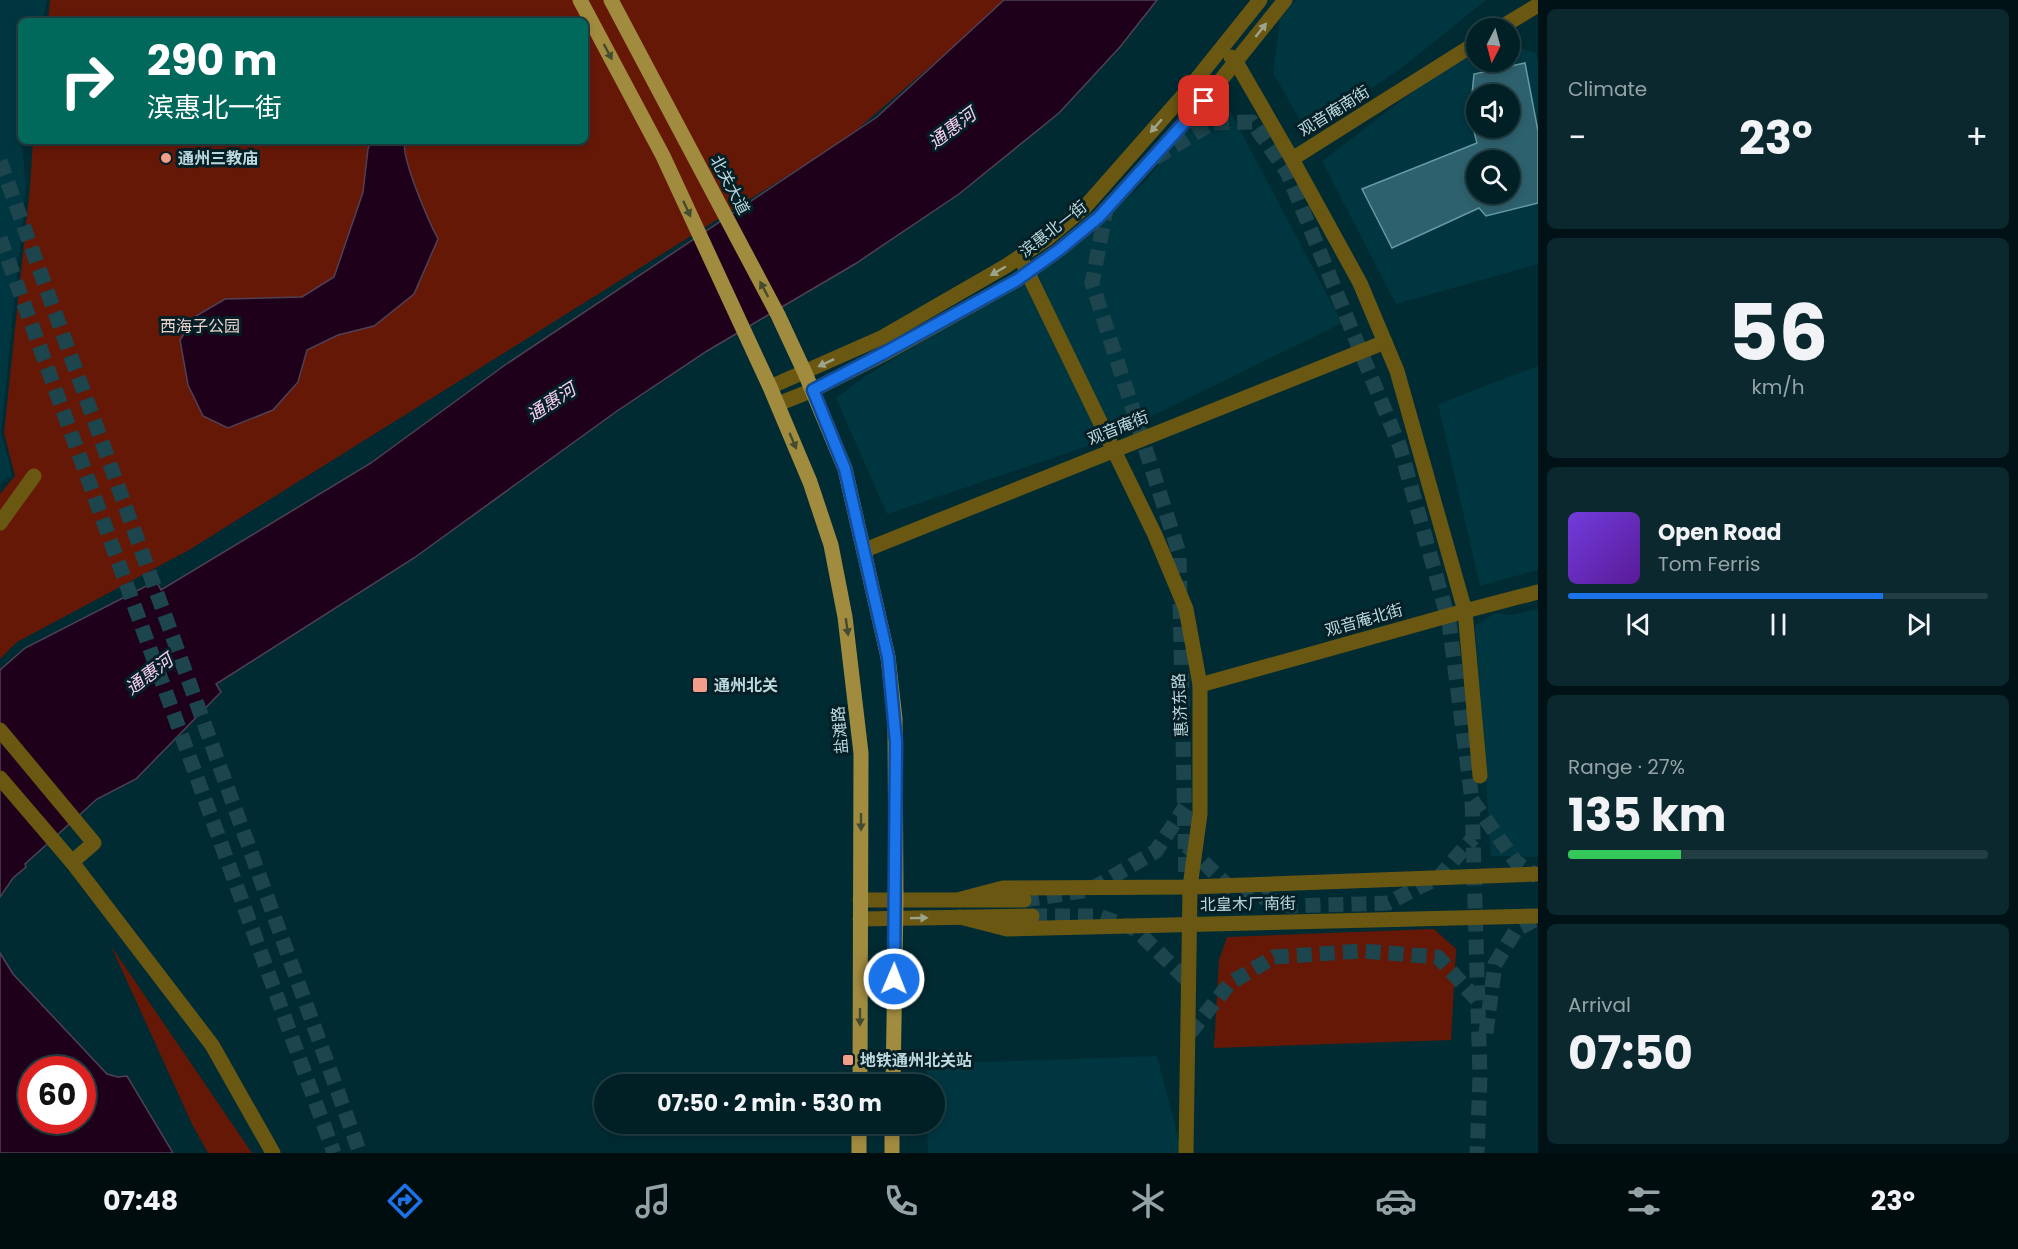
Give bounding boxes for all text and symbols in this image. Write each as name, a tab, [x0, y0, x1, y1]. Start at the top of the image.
north arrow	[1466, 18, 1520, 72]
map controls	[1466, 18, 1520, 204]
one-way arrow	[1255, 22, 1268, 38]
text: 290 m	[147, 31, 278, 90]
icon: right	[48, 42, 126, 120]
one-way arrow	[603, 43, 613, 60]
pin	[1178, 75, 1229, 126]
text: Climate	[1568, 75, 1647, 103]
street label: 观音庵南街	[1294, 80, 1374, 142]
icon: arrive	[1187, 84, 1220, 117]
button: sound	[1466, 84, 1520, 138]
text: 滨惠北一街	[147, 89, 282, 126]
water label: 通惠河	[923, 100, 983, 154]
text: 23°	[1739, 107, 1813, 170]
text: −	[1568, 114, 1586, 161]
text: +	[1965, 114, 1988, 161]
one-way arrow	[1150, 118, 1163, 133]
place label: 通州三教庙	[178, 147, 258, 170]
button: search	[1466, 150, 1520, 204]
marker: 通州三教庙	[159, 151, 173, 165]
street label: 北关大道	[705, 151, 755, 219]
street label: 滨惠北一街	[1014, 195, 1092, 263]
one-way arrow	[683, 200, 692, 217]
one-way arrow	[989, 266, 1006, 276]
text: 56	[1728, 278, 1828, 387]
one-way arrow	[759, 280, 769, 297]
park label: 西海子公园	[160, 315, 240, 338]
one-way arrow	[817, 358, 835, 368]
text: km/h	[1751, 373, 1805, 401]
water label: 通惠河	[522, 375, 583, 427]
street label: 观音庵街	[1084, 405, 1152, 451]
one-way arrow	[788, 432, 798, 450]
text: Open Road	[1658, 517, 1782, 548]
text: Tom Ferris	[1658, 550, 1760, 578]
street label: 观音庵北街	[1322, 598, 1406, 642]
icon: previous	[1622, 608, 1655, 641]
icon: pause	[1762, 608, 1795, 641]
icon: next	[1902, 608, 1935, 641]
one-way arrow	[842, 618, 851, 637]
water label: 通惠河	[120, 646, 180, 700]
street label: 惠济东路	[1167, 672, 1193, 738]
place label: 通州北关	[714, 674, 778, 697]
marker: 通州北关	[691, 676, 709, 694]
street label: 盐滩路	[826, 705, 854, 755]
text: Range · 27%	[1568, 753, 1685, 781]
text: 135 km	[1568, 784, 1726, 847]
one-way arrow	[856, 812, 865, 831]
street label: 北皇木厂南街	[1200, 892, 1296, 916]
one-way arrow	[909, 913, 928, 923]
position arrow	[862, 947, 926, 1011]
text: Arrival	[1568, 991, 1631, 1019]
one-way arrow	[855, 1007, 865, 1026]
text: 07:50	[1568, 1022, 1693, 1085]
place label: 地铁通州北关站	[860, 1049, 972, 1072]
marker: 地铁通州北关站	[841, 1053, 855, 1067]
speed limit sign: 60	[18, 1056, 96, 1134]
text: 07:50 · 2 min · 530 m	[657, 1088, 882, 1119]
icon: directions	[384, 1180, 426, 1222]
icon: music	[632, 1180, 674, 1222]
icon: phone	[880, 1180, 922, 1222]
icon: climate	[1127, 1180, 1169, 1222]
icon: car	[1375, 1180, 1417, 1222]
icon: filters	[1623, 1180, 1665, 1222]
text: 07:48	[103, 1182, 178, 1219]
text: 23°	[1871, 1182, 1915, 1219]

